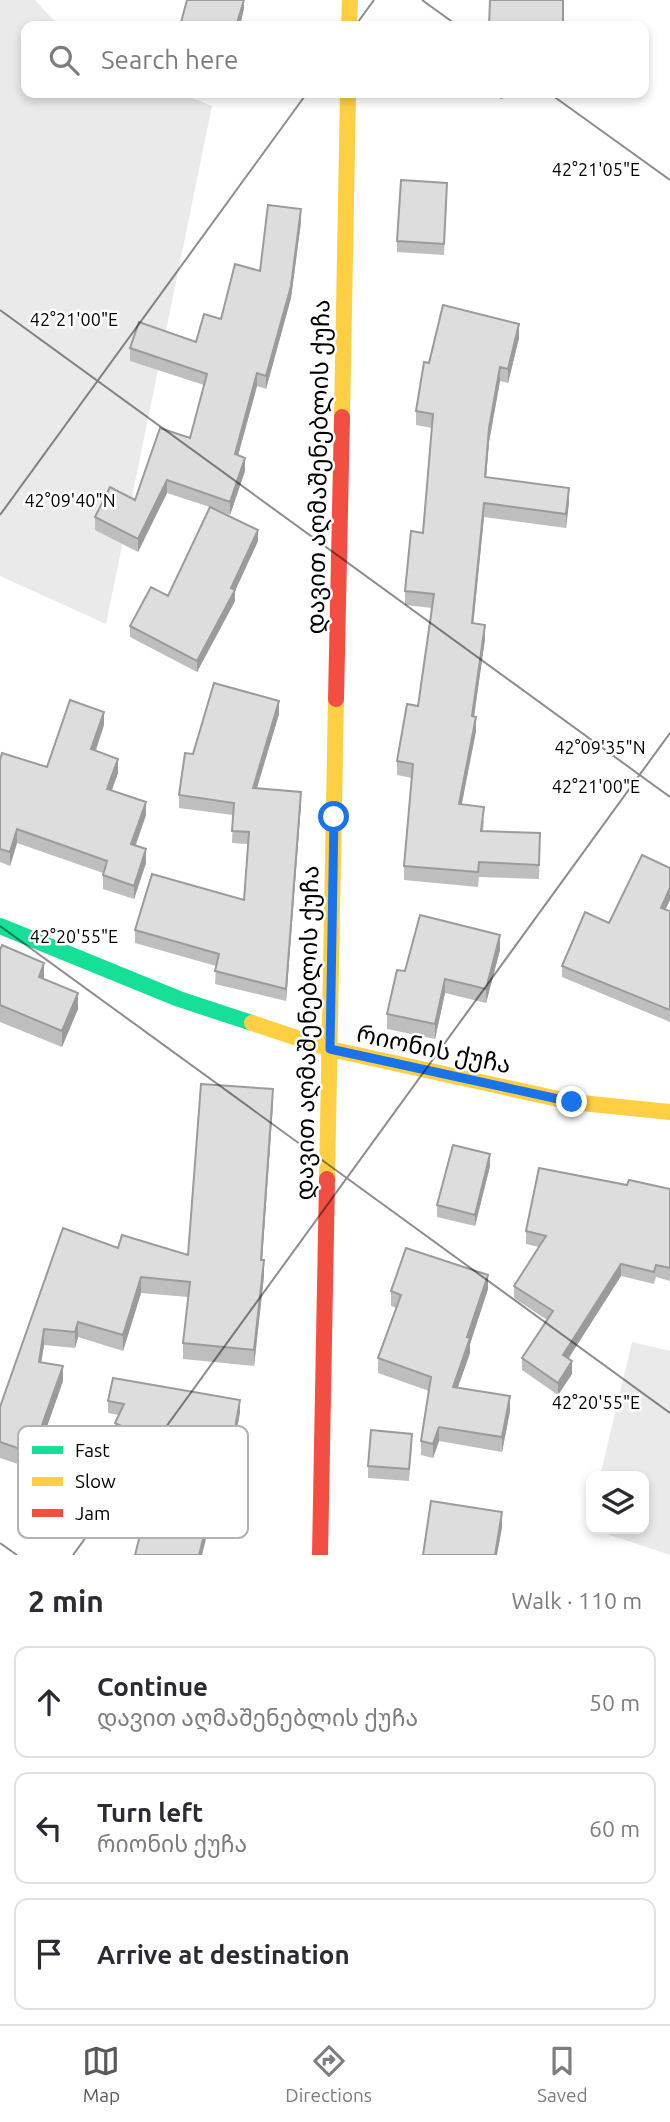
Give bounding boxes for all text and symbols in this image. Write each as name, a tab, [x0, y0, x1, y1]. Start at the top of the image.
search box	[21, 21, 649, 98]
icon: search	[45, 41, 83, 79]
text: Search here	[101, 45, 238, 74]
text: 42°21'05"E	[552, 159, 640, 179]
street label: დავით აღმაშენებლის ქუჩა	[302, 299, 336, 635]
text: 42°21'00"E	[30, 309, 118, 329]
text: 42°09'40"N	[24, 490, 116, 510]
text: 42°09'35"N	[554, 737, 646, 757]
text: 42°21'00"E	[552, 776, 640, 796]
route start	[318, 801, 349, 832]
street label: დავით აღმაშენებლის ქუჩა	[291, 865, 325, 1201]
text: 42°20'55"E	[30, 926, 118, 946]
street label: რიონის ქუჩა	[354, 1020, 513, 1079]
route end	[556, 1086, 587, 1117]
text: 42°20'55"E	[552, 1392, 640, 1412]
legend	[18, 1426, 248, 1538]
text: Fast	[75, 1439, 110, 1461]
text: Slow	[75, 1470, 116, 1492]
map controls	[586, 1471, 649, 1534]
button: layers	[586, 1471, 649, 1534]
text: Jam	[75, 1502, 111, 1524]
text: 2 min	[28, 1584, 104, 1618]
text: Walk · 110 m	[511, 1588, 642, 1613]
text: Continue	[97, 1672, 208, 1701]
icon: ahead	[30, 1683, 68, 1721]
text: 50 m	[589, 1690, 640, 1715]
text: დავით აღმაშენებლის ქუჩა	[97, 1705, 418, 1730]
text: Turn left	[97, 1798, 203, 1827]
icon: left	[30, 1809, 68, 1847]
text: 60 m	[589, 1816, 640, 1841]
text: რიონის ქუჩა	[97, 1831, 247, 1856]
icon: arrive	[30, 1935, 68, 1973]
text: Arrive at destination	[97, 1940, 350, 1969]
tab: Map	[82, 2042, 120, 2106]
tab: Directions	[285, 2042, 372, 2106]
tab: Saved	[537, 2042, 588, 2106]

